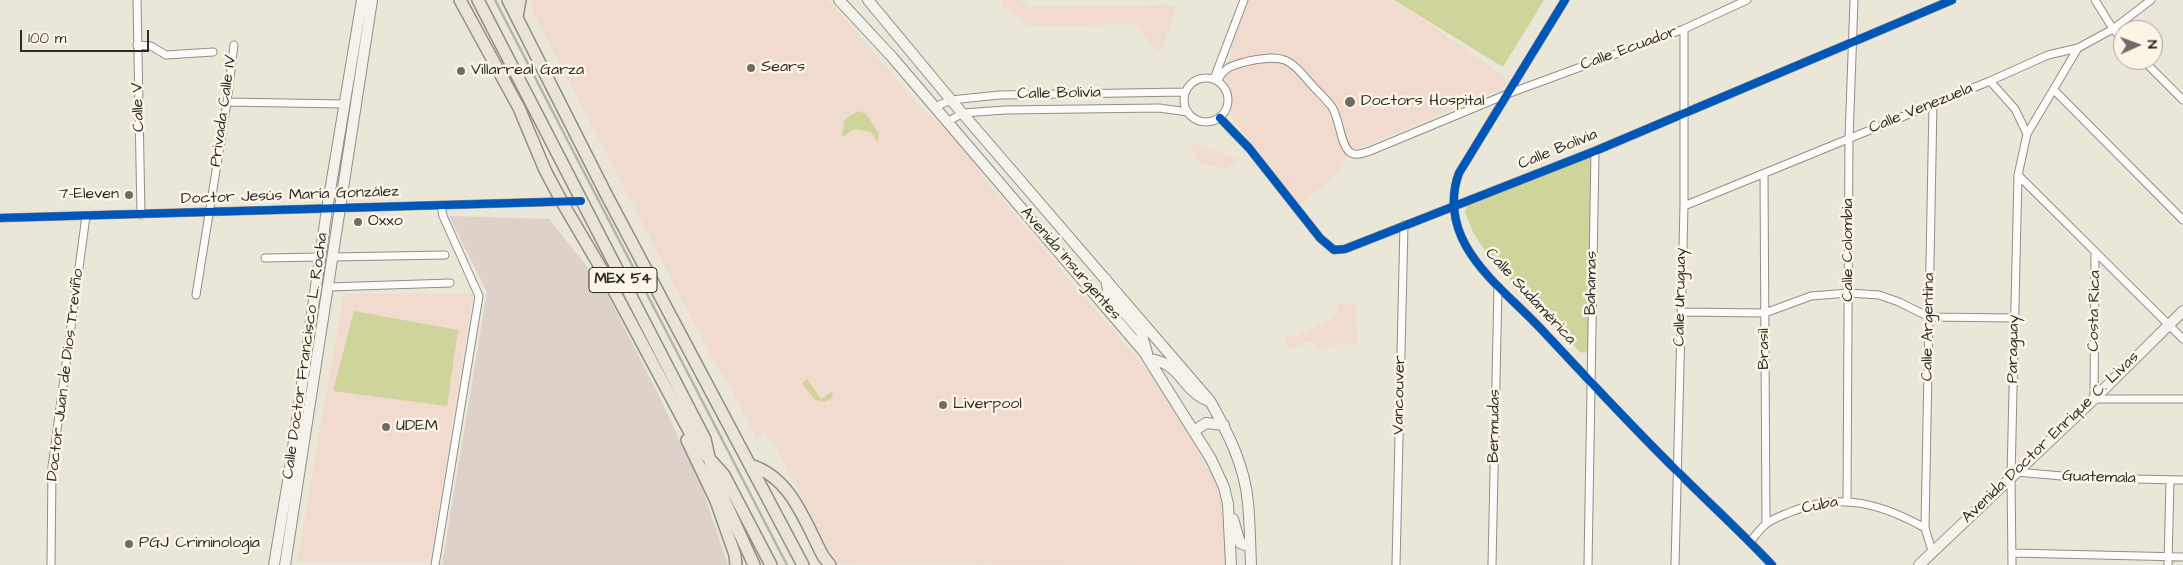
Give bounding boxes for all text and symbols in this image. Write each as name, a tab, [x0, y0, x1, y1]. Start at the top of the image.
scale bar	[22, 20, 151, 52]
north arrow	[2113, 20, 2163, 70]
street label: Calle Ecuador	[1578, 23, 1680, 75]
text: 100 m	[28, 28, 67, 49]
text: N	[2142, 40, 2162, 49]
street label: Privada Calle IV	[207, 54, 241, 168]
place label: Sears	[761, 58, 805, 78]
place label: Villarreal Garza	[471, 61, 584, 81]
marker: Sears	[745, 62, 757, 74]
marker: Villarreal Garza	[455, 65, 467, 77]
street label: Calle Venezuela	[1866, 79, 1976, 139]
street label: Calle V	[129, 82, 149, 132]
street label: Calle Bolivia	[1017, 84, 1101, 104]
place label: Doctors Hospital	[1361, 92, 1484, 112]
marker: Doctors Hospital	[1343, 95, 1357, 109]
street label: Calle Bolivia	[1516, 125, 1600, 175]
street label: Doctor Jesús María González	[181, 183, 399, 209]
place label: 7-Eleven	[59, 185, 119, 205]
marker: 7-Eleven	[123, 189, 135, 201]
street label: Calle Colombia	[1839, 198, 1859, 302]
street label: Avenida Insurgentes	[1016, 203, 1124, 325]
place label: Oxxo	[368, 212, 403, 232]
marker: Oxxo	[352, 216, 364, 228]
street label: Calle Doctor Francisco L. Rocha	[279, 232, 333, 480]
street label: Calle Sudamérica	[1480, 245, 1580, 349]
street label: Calle Uruguay	[1671, 247, 1691, 347]
street label: Bahamas	[1582, 251, 1602, 315]
street label: Doctor Juan de Dios Treviño	[43, 268, 89, 482]
road number: MEX 54	[589, 268, 657, 292]
street label: Costa Rica	[2085, 270, 2105, 352]
street label: Calle Argentina	[1918, 273, 1940, 381]
street label: Paraguay	[2004, 315, 2024, 383]
street label: Brasil	[1755, 328, 1775, 370]
street label: Avenida Doctor Enrique C. Livas	[1958, 348, 2144, 528]
street label: Vancouver	[1390, 355, 1410, 435]
street label: Bermudas	[1485, 389, 1505, 463]
place label: Liverpool	[953, 395, 1022, 415]
marker: Liverpool	[937, 399, 949, 411]
place label: UDEM	[396, 417, 438, 437]
marker: UDEM	[380, 421, 392, 433]
street label: Guatemala	[2062, 467, 2136, 489]
street label: Cuba	[1800, 493, 1840, 519]
place label: PGJ Criminologia	[139, 534, 260, 554]
marker: PGJ Criminologia	[123, 538, 135, 550]

